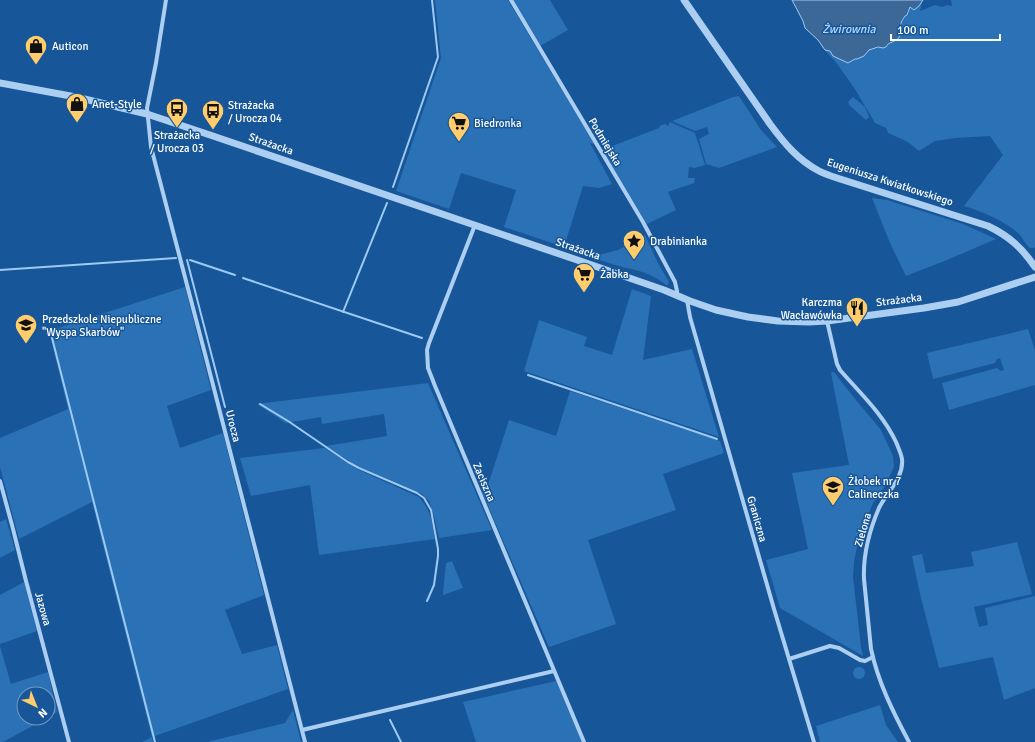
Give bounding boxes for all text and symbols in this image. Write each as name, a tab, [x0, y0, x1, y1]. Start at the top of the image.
scale bar	[891, 16, 1000, 42]
water label: Żwirownia	[822, 22, 877, 37]
text: 100 m	[897, 23, 929, 38]
shop icon: Auticon	[23, 33, 49, 66]
place label: Auticon	[52, 40, 88, 53]
shop icon: Anet-Style	[64, 91, 90, 124]
bus stop icon: Strażacka / Urocza 03	[164, 96, 190, 129]
place label: Anet-Style	[92, 98, 142, 111]
bus stop icon: Strażacka / Urocza 04	[200, 98, 226, 131]
place label: Strażacka / Urocza 04	[228, 99, 282, 125]
supermarket icon: Biedronka	[446, 110, 472, 143]
street label: Podmiejska	[586, 116, 625, 169]
place label: Biedronka	[474, 117, 522, 130]
place label: Strażacka / Urocza 03	[150, 129, 204, 155]
street label: Strażacka	[247, 130, 295, 158]
street label: Eugeniusza Kwiatkowskiego	[825, 155, 955, 209]
place icon: Drabinianka	[621, 228, 647, 261]
street label: Strażacka	[554, 235, 602, 263]
place label: Drabinianka	[650, 235, 708, 248]
supermarket icon: Żabka	[571, 261, 597, 294]
place label: Żabka	[600, 267, 629, 281]
street label: Strażacka	[875, 291, 923, 309]
restaurant icon: Karczma Wacławówka	[844, 295, 870, 328]
place label: Karczma Wacławówka	[781, 296, 842, 322]
school or university icon: Przedszkole Niepubliczne "Wyspa Skarbów"	[13, 312, 39, 345]
place label: Przedszkole Niepubliczne "Wyspa Skarbów"	[42, 313, 161, 339]
street label: Urocza	[223, 409, 243, 444]
street label: Zaciszna	[470, 461, 498, 504]
school or university icon: Żłobek nr 7 Calineczka	[820, 474, 846, 507]
place label: Żłobek nr 7 Calineczka	[848, 474, 901, 501]
street label: Graniczna	[744, 494, 770, 544]
street label: Zielona	[852, 511, 874, 549]
street label: Jazowa	[32, 591, 54, 628]
north arrow	[16, 686, 56, 726]
text: N	[35, 706, 50, 720]

